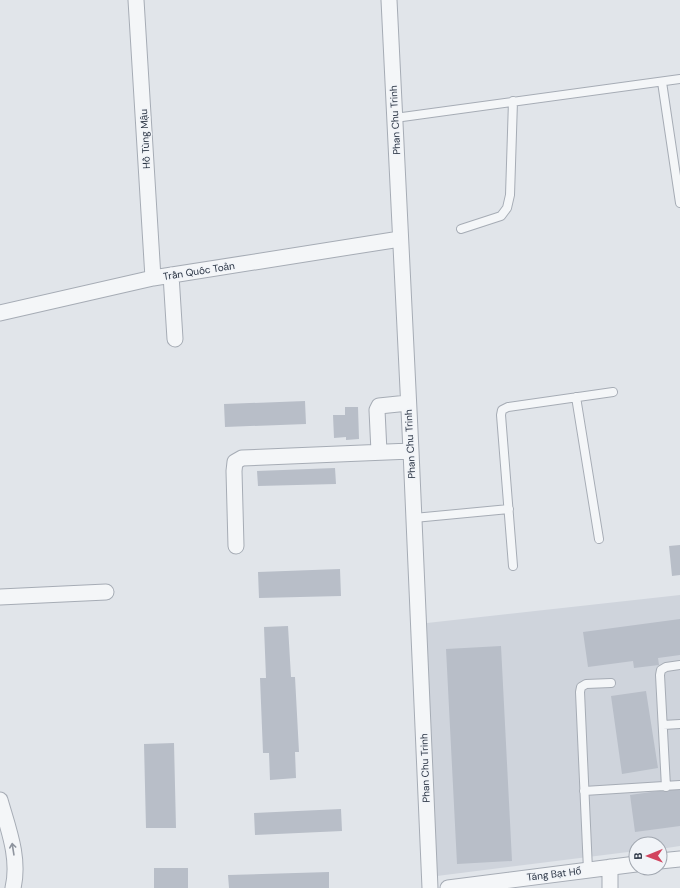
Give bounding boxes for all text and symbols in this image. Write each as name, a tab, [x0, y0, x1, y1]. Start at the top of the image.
street label: Phan Chu Trinh	[387, 85, 403, 155]
street label: Hồ Tùng Mậu	[137, 108, 153, 169]
street label: Trần Quốc Toản	[162, 259, 236, 283]
street label: Phan Chu Trinh	[402, 409, 418, 479]
street label: Phan Chu Trinh	[417, 733, 433, 803]
north arrow	[628, 836, 668, 876]
one-way arrow	[9, 843, 17, 856]
text: B	[631, 853, 645, 860]
street label: Tăng Bạt Hổ	[526, 864, 582, 884]

